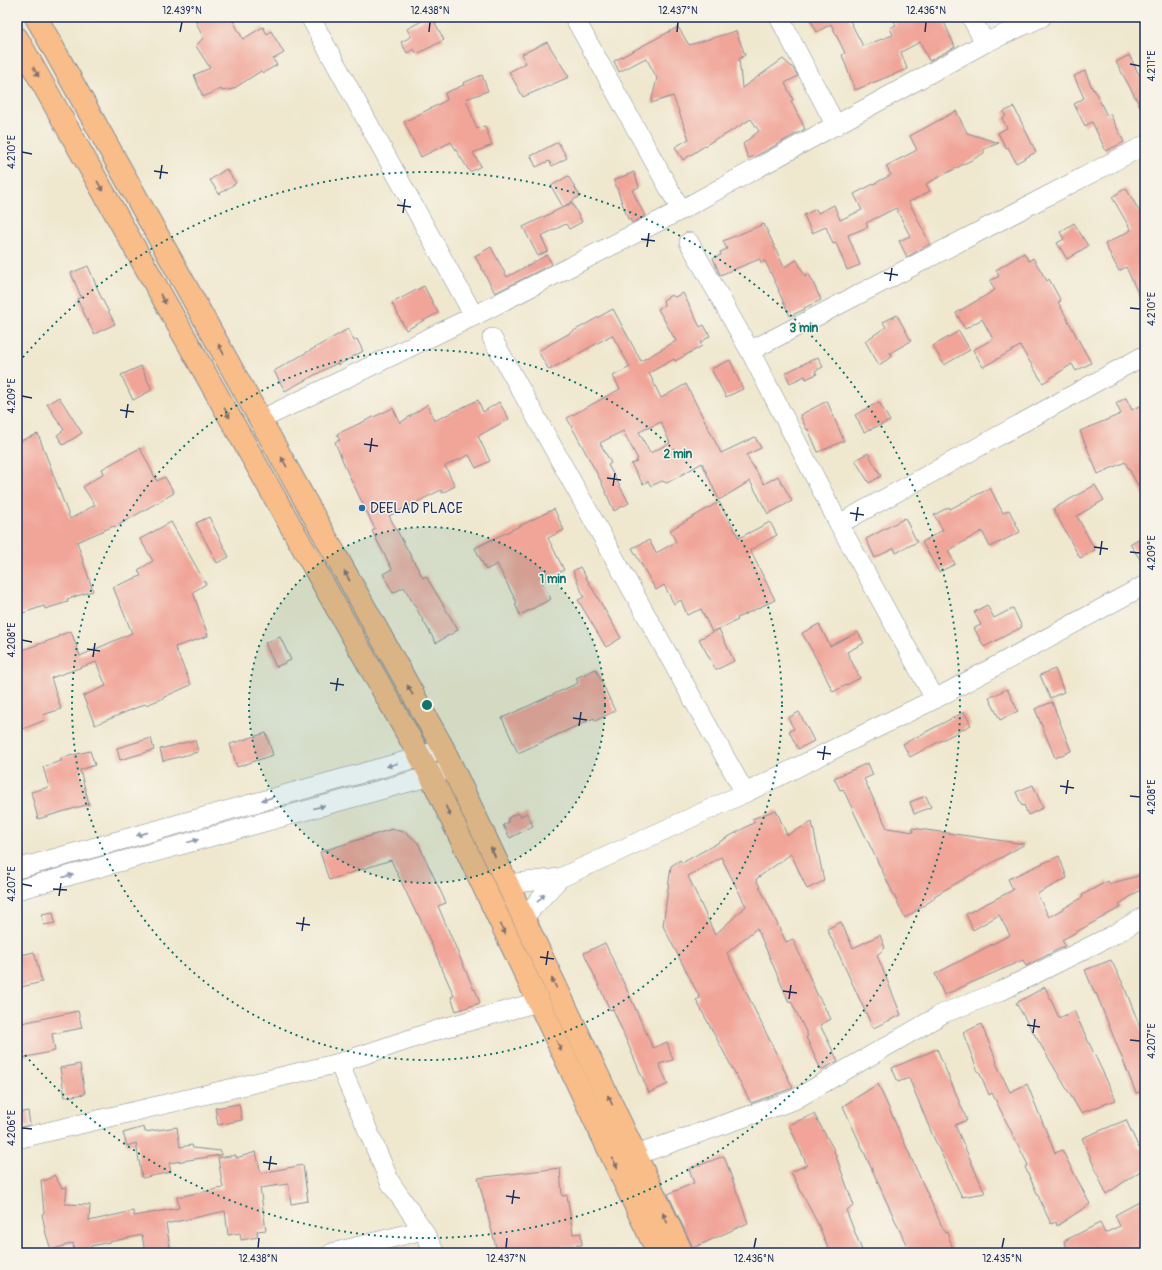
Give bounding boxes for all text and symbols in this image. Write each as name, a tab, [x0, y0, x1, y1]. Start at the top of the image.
text: 12.439°N	[162, 5, 202, 17]
text: 12.438°N	[410, 5, 450, 17]
text: 12.437°N	[658, 5, 698, 17]
text: 12.436°N	[906, 5, 946, 17]
text: 4.211°E	[1146, 51, 1158, 81]
one-way arrow	[33, 67, 40, 78]
text: 4.210°E	[6, 135, 18, 169]
one-way arrow	[96, 180, 103, 192]
text: 4.210°E	[1146, 292, 1158, 326]
one-way arrow	[160, 293, 167, 305]
text: 3 min	[790, 321, 819, 336]
one-way arrow	[218, 343, 224, 355]
text: 4.209°E	[6, 378, 18, 414]
one-way arrow	[224, 407, 231, 418]
text: 2 min	[664, 447, 693, 462]
one-way arrow	[281, 456, 287, 468]
place label: DEELAD PLACE	[370, 500, 463, 517]
marker: DEELAD PLACE	[357, 503, 367, 513]
text: 4.209°E	[1146, 535, 1158, 571]
one-way arrow	[344, 570, 351, 582]
text: 1 min	[540, 572, 567, 587]
text: 4.208°E	[6, 622, 18, 658]
one-way arrow	[407, 684, 414, 696]
centre of rings	[420, 698, 434, 712]
one-way arrow	[386, 762, 398, 768]
text: 4.208°E	[1146, 779, 1158, 815]
one-way arrow	[261, 796, 273, 802]
one-way arrow	[313, 804, 325, 810]
one-way arrow	[445, 806, 451, 817]
one-way arrow	[135, 831, 147, 837]
one-way arrow	[188, 838, 200, 844]
one-way arrow	[490, 847, 496, 858]
text: 4.207°E	[6, 866, 18, 902]
one-way arrow	[62, 873, 74, 879]
one-way arrow	[537, 892, 546, 903]
one-way arrow	[500, 923, 506, 934]
one-way arrow	[551, 977, 557, 988]
text: 4.207°E	[1146, 1023, 1158, 1059]
one-way arrow	[556, 1040, 562, 1052]
one-way arrow	[607, 1094, 613, 1106]
text: 4.206°E	[6, 1110, 18, 1146]
one-way arrow	[612, 1158, 618, 1169]
one-way arrow	[662, 1212, 668, 1223]
text: 12.438°N	[238, 1253, 278, 1265]
text: 12.437°N	[486, 1253, 526, 1265]
text: 12.436°N	[734, 1253, 774, 1265]
text: 12.435°N	[982, 1253, 1022, 1265]

